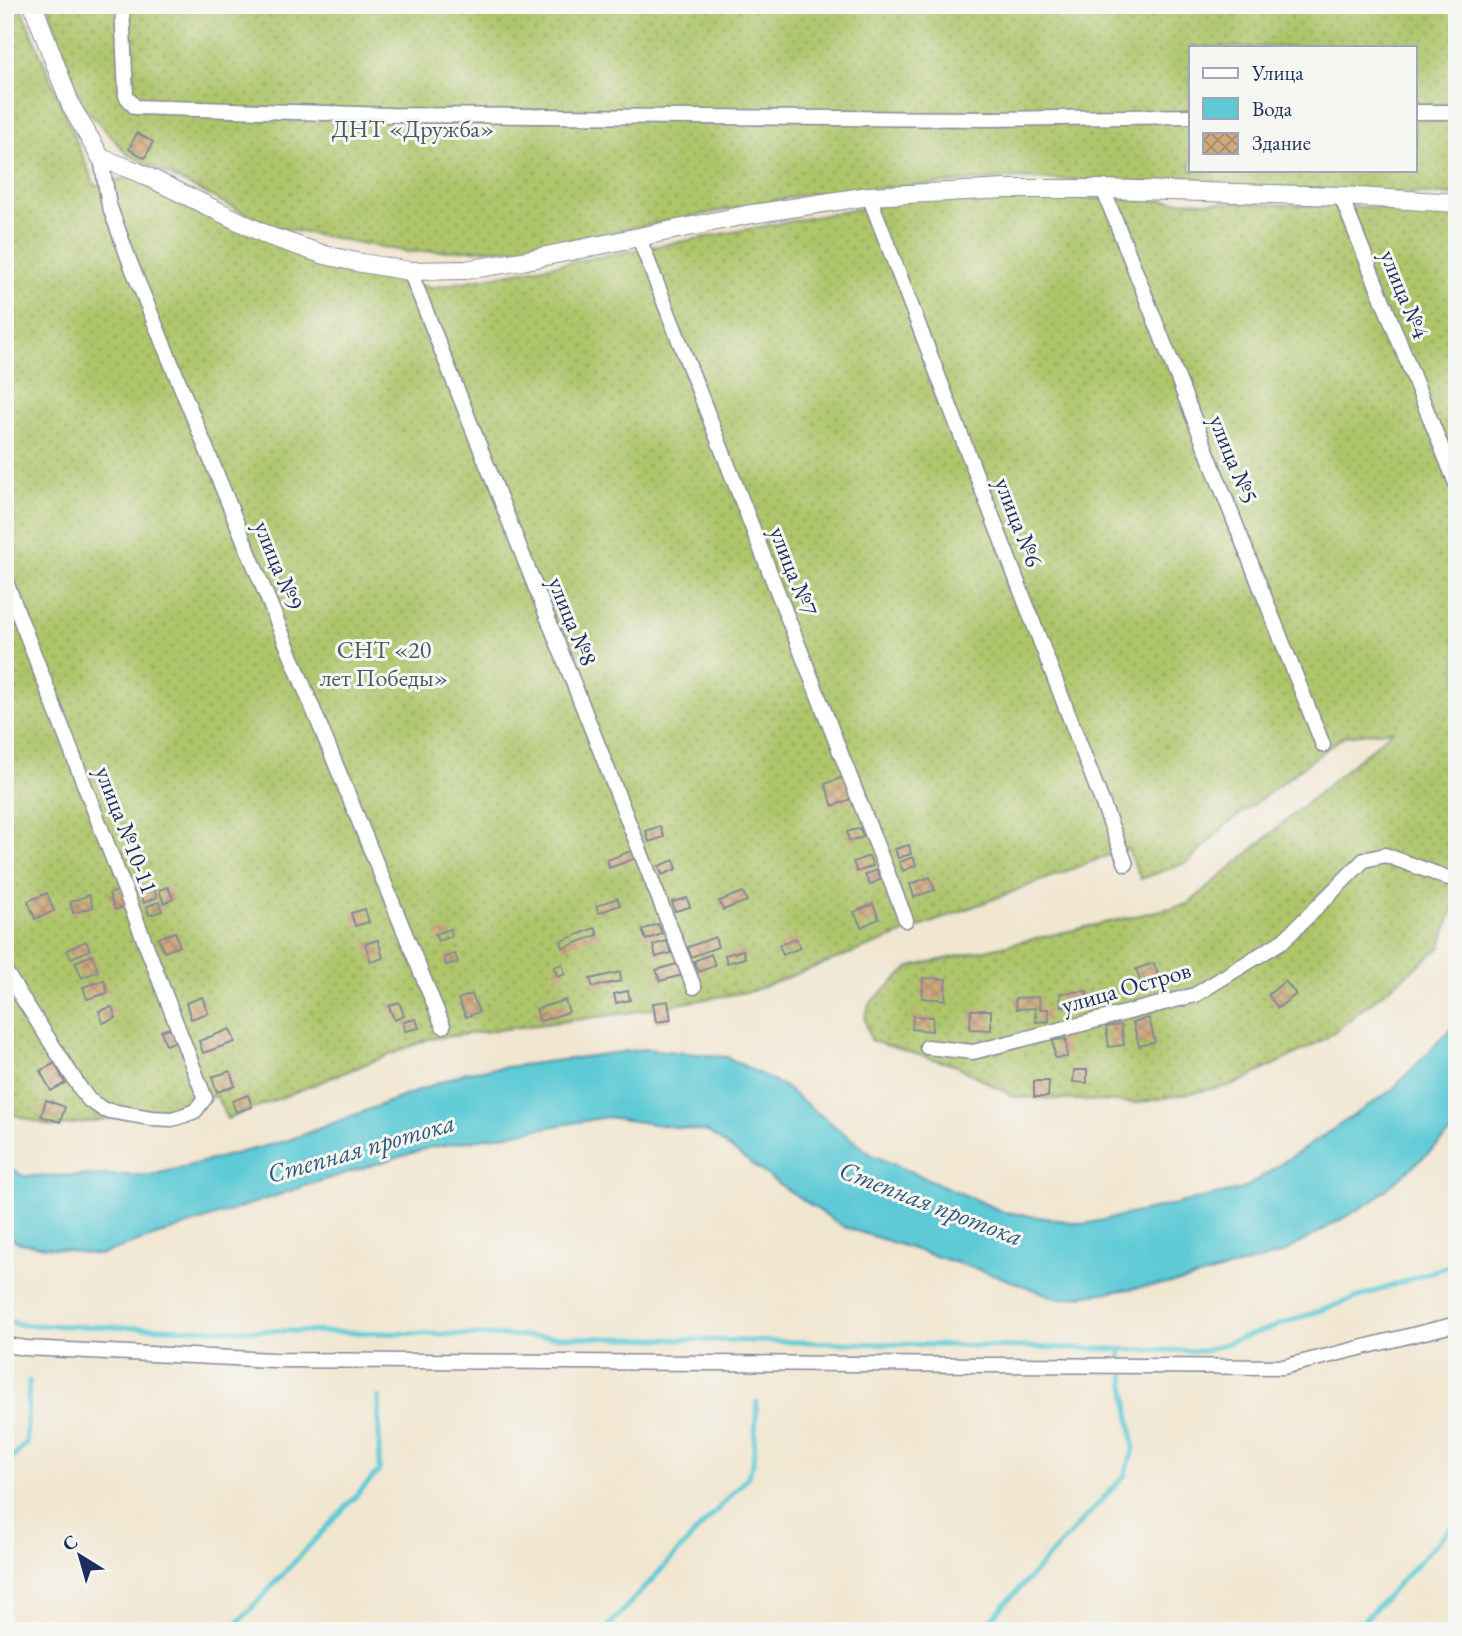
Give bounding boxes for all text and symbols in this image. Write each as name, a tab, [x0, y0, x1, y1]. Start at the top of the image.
legend	[1189, 46, 1416, 172]
text: Улица	[1251, 59, 1304, 86]
text: Вода	[1252, 95, 1293, 122]
park label: ДНТ «Дружба»	[332, 113, 494, 144]
text: Здание	[1252, 129, 1311, 156]
street label: улица №4	[1373, 245, 1437, 343]
street label: улица №5	[1202, 410, 1266, 508]
street label: улица №6	[988, 473, 1050, 571]
street label: улица №9	[247, 516, 311, 614]
street label: улица №7	[763, 522, 825, 620]
street label: улица №8	[541, 572, 605, 670]
park label: СНТ «20 лет Победы»	[320, 634, 448, 693]
street label: улица №10-11	[88, 762, 166, 898]
street label: улица Остров	[1058, 954, 1194, 1020]
water label: Степная протока	[263, 1105, 459, 1191]
water label: Степная протока	[834, 1152, 1028, 1254]
north arrow	[46, 1520, 116, 1590]
text: С	[57, 1529, 83, 1557]

